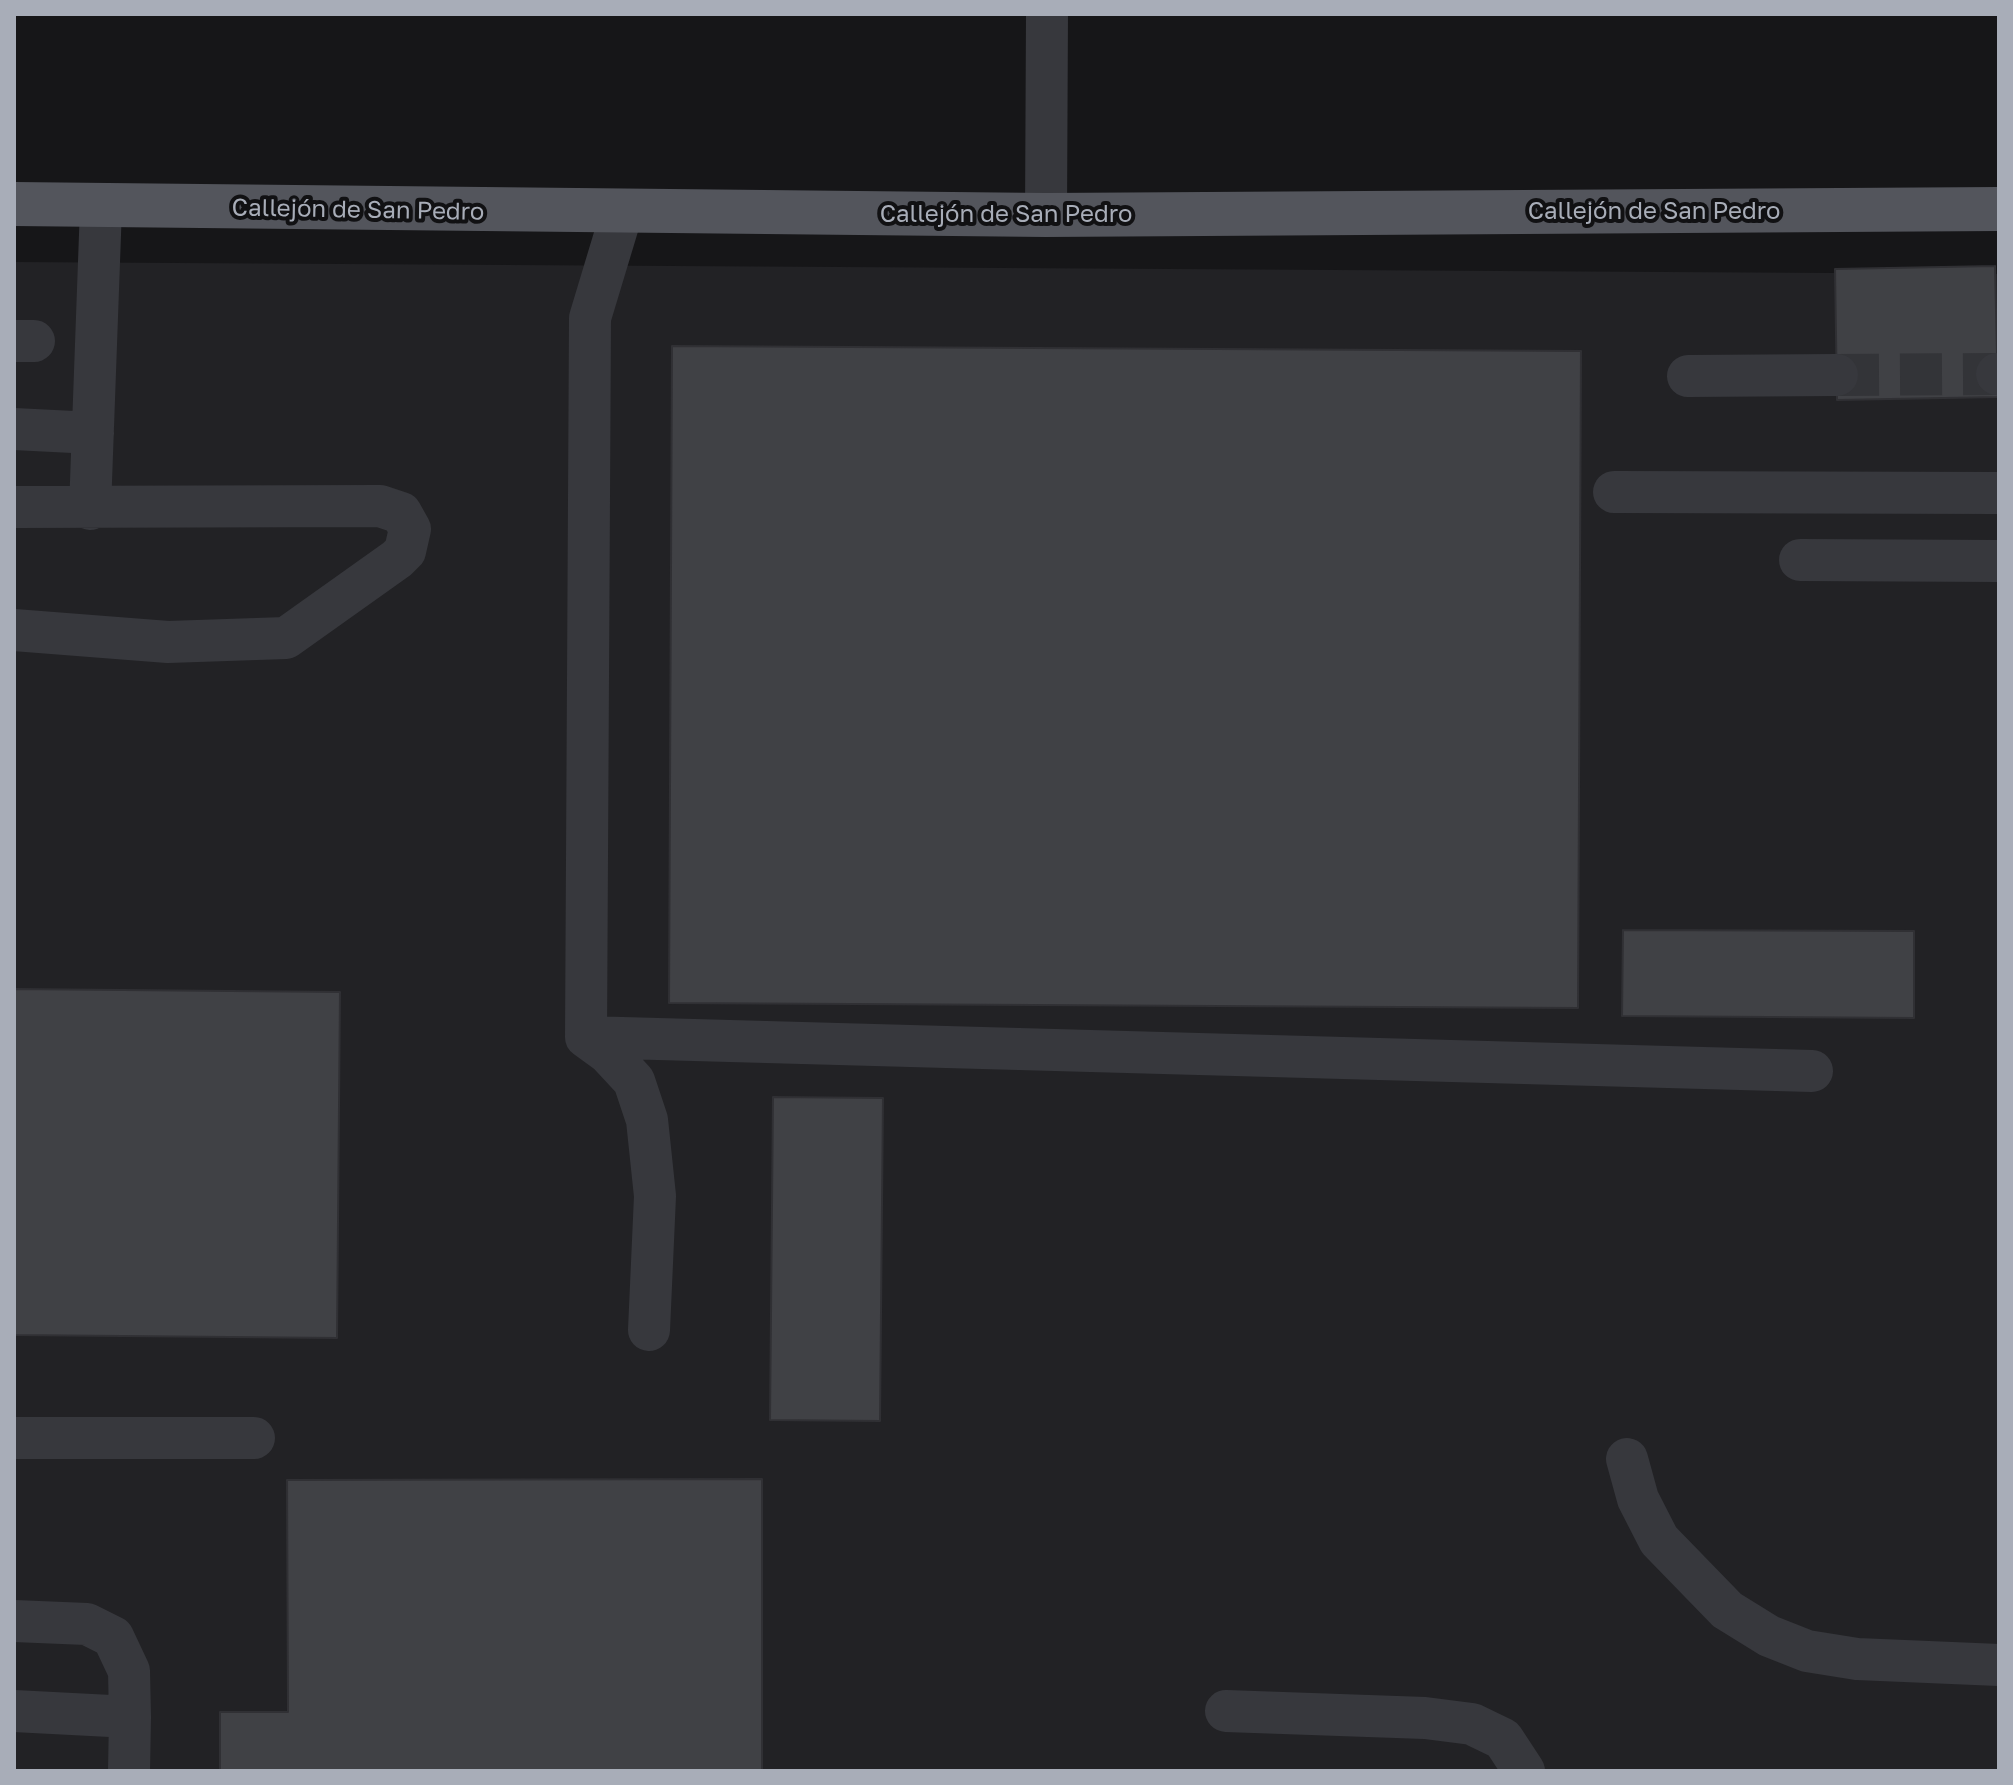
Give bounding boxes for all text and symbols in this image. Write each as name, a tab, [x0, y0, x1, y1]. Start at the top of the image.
street label: Callejón de San Pedro	[231, 193, 485, 227]
street label: Callejón de San Pedro	[1528, 197, 1780, 225]
street label: Callejón de San Pedro	[880, 200, 1132, 228]

